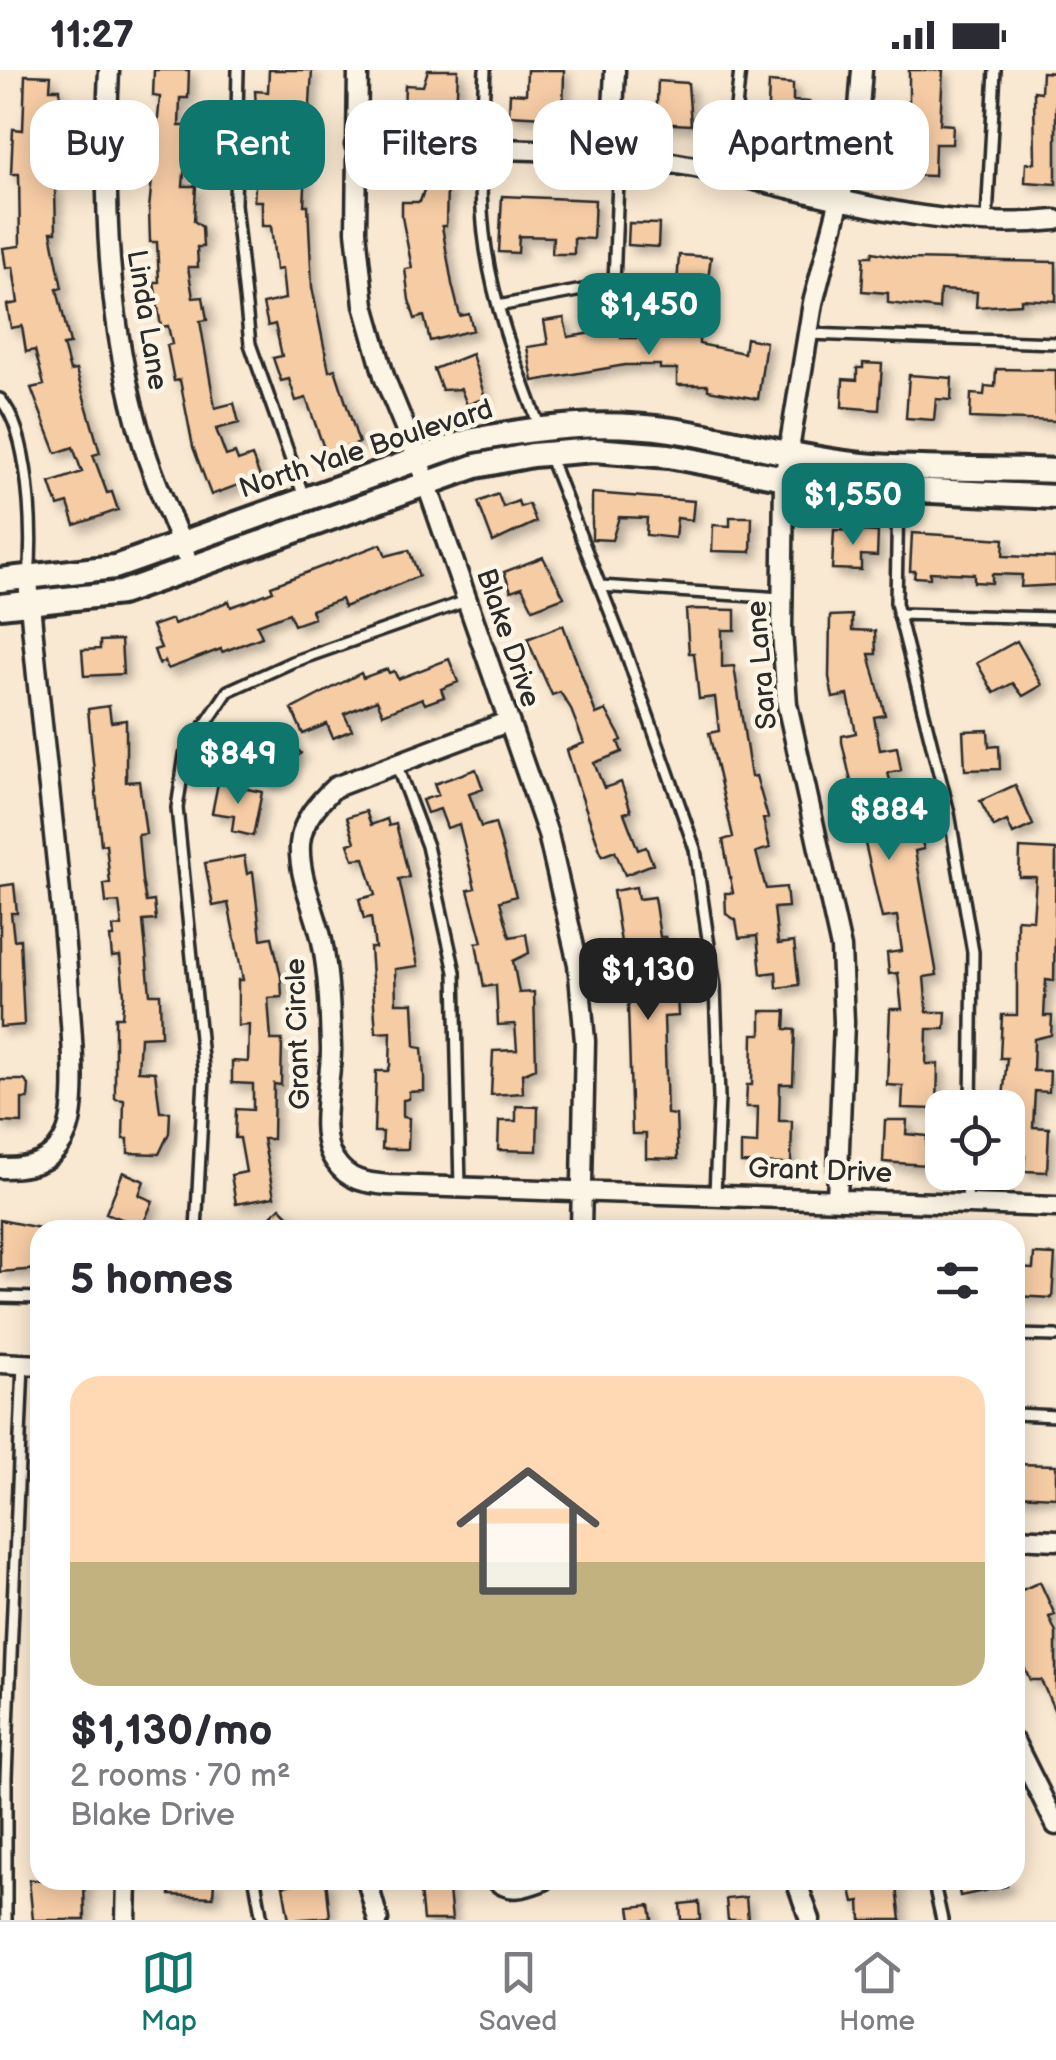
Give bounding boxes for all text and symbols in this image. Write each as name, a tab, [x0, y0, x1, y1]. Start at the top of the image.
text: 11:27	[50, 13, 134, 58]
chip: Buy	[30, 100, 159, 190]
chip: Rent	[179, 100, 325, 190]
chip: Filters	[345, 100, 513, 190]
chip: New	[533, 100, 673, 190]
chip: Apartment	[693, 100, 929, 190]
street label: Linda Lane	[120, 248, 174, 392]
pin: $1,450	[568, 273, 730, 358]
text: $1,450	[600, 286, 698, 325]
street label: North Yale Boulevard	[235, 392, 497, 506]
pin: $1,550	[772, 463, 934, 548]
text: $1,550	[804, 476, 902, 515]
street label: Blake Drive	[469, 564, 547, 712]
street label: Sara Lane	[740, 599, 784, 731]
pin: $849	[179, 722, 297, 807]
text: $849	[199, 735, 277, 774]
pin: $884	[830, 778, 948, 863]
text: $884	[850, 791, 928, 830]
pin: $1,130	[567, 938, 729, 1023]
text: $1,130	[601, 951, 695, 990]
street label: Grant Circle	[279, 958, 317, 1110]
map controls	[925, 1090, 1025, 1190]
button: locate	[925, 1090, 1025, 1190]
street label: Grant Drive	[747, 1152, 893, 1190]
icon: filters	[930, 1253, 985, 1308]
text: 5 homes	[70, 1255, 233, 1306]
icon: home	[438, 1441, 618, 1621]
text: $1,130/mo	[70, 1706, 272, 1757]
text: 2 rooms · 70 m²	[70, 1757, 291, 1796]
text: Blake Drive	[70, 1796, 235, 1835]
tab: Map	[141, 1945, 197, 2038]
tab: Saved	[479, 1945, 557, 2038]
tab: Home	[839, 1945, 915, 2038]

